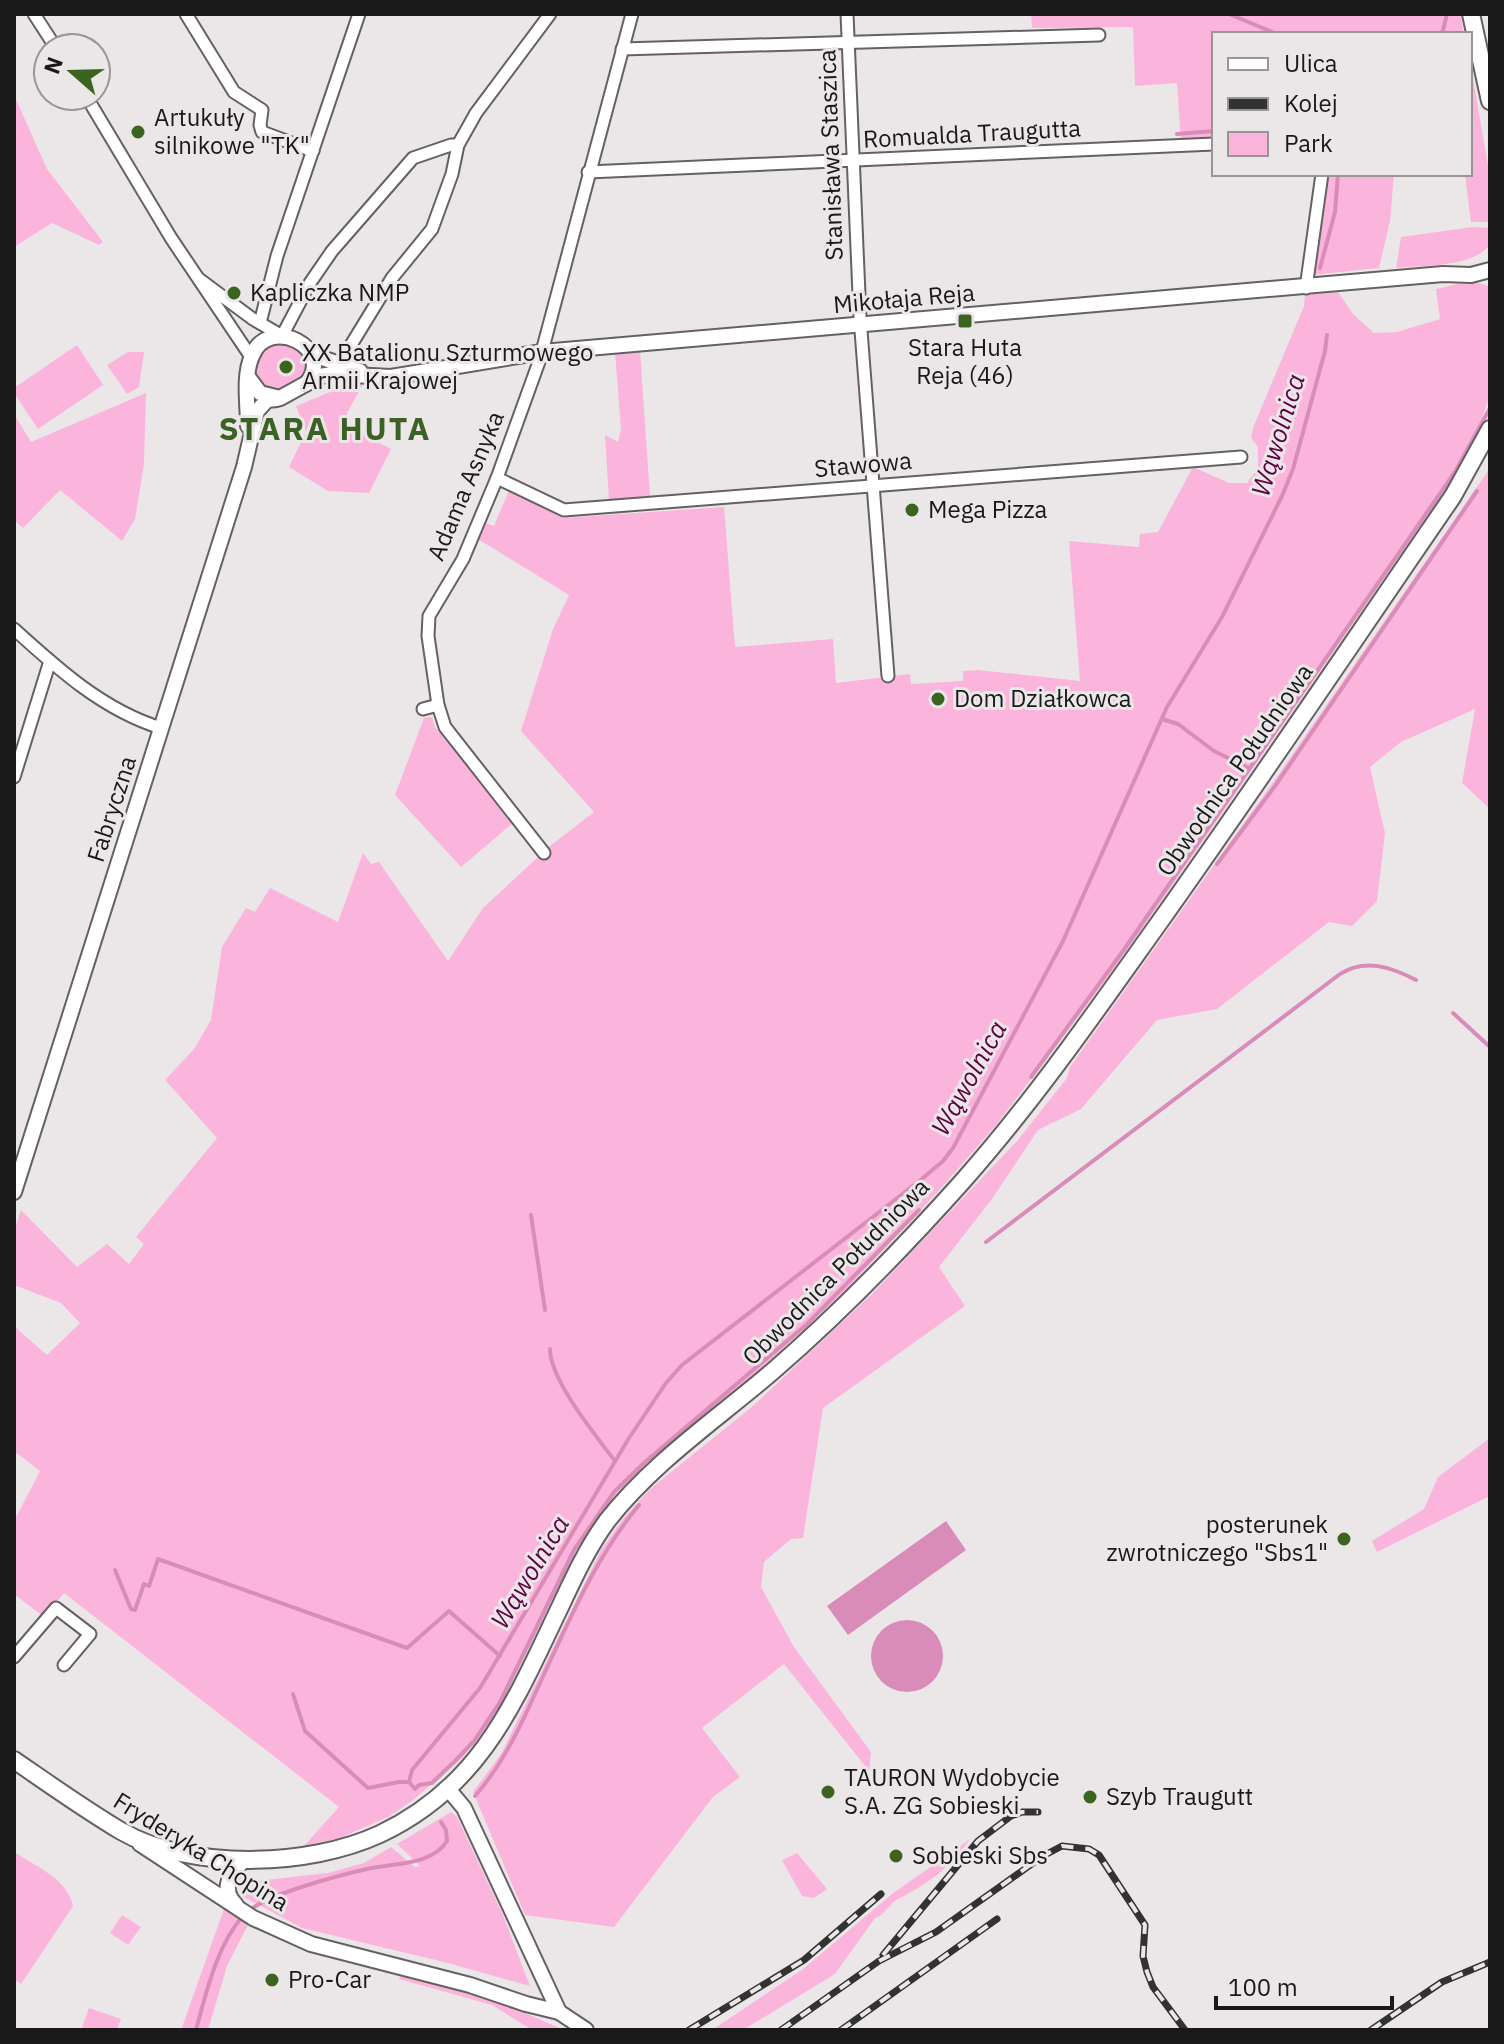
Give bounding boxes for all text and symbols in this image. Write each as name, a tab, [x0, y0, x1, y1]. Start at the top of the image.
north arrow	[32, 32, 112, 112]
legend	[1212, 32, 1472, 176]
text: Ulica	[1284, 47, 1338, 79]
street label: Stanisława Staszica	[810, 49, 850, 261]
text: N	[36, 53, 69, 77]
text: Kolej	[1284, 87, 1338, 119]
place label: Artukuły silnikowe "TK"	[154, 101, 310, 161]
street label: Romualda Traugutta	[862, 111, 1082, 155]
marker: Artukuły silnikowe "TK"	[129, 123, 147, 141]
text: Park	[1284, 127, 1333, 159]
place label: Kapliczka NMP	[250, 276, 409, 308]
street label: Mikołaja Reja	[832, 276, 976, 320]
marker: Kapliczka NMP	[225, 284, 243, 302]
marker: Stara Huta Reja (46)	[956, 312, 974, 330]
place label: Stara Huta Reja (46)	[908, 331, 1022, 391]
place label: XX Batalionu Szturmowego Armii Krajowej	[302, 336, 593, 396]
marker: XX Batalionu Szturmowego Armii Krajowej	[277, 358, 295, 376]
water label: Wąwolnica	[1242, 369, 1312, 500]
street label: Adama Asnyka	[419, 406, 511, 565]
district label: STARA HUTA	[219, 407, 431, 449]
street label: Stawowa	[813, 444, 913, 484]
place label: Mega Pizza	[928, 493, 1048, 525]
marker: Mega Pizza	[903, 501, 921, 519]
street label: Obwodnica Południowa	[1149, 657, 1320, 882]
place label: Dom Działkowca	[954, 682, 1132, 714]
marker: Dom Działkowca	[929, 690, 947, 708]
street label: Fabryczna	[79, 751, 143, 866]
water label: Wąwolnica	[923, 1014, 1014, 1141]
street label: Obwodnica Południowa	[735, 1171, 936, 1372]
place label: posterunek zwrotniczego "Sbs1"	[1106, 1508, 1328, 1568]
water label: Wąwolnica	[482, 1509, 576, 1634]
marker: posterunek zwrotniczego "Sbs1"	[1335, 1530, 1353, 1548]
place label: TAURON Wydobycie S.A. ZG Sobieski	[844, 1761, 1060, 1821]
place label: Szyb Traugutt	[1106, 1780, 1253, 1812]
marker: TAURON Wydobycie S.A. ZG Sobieski	[819, 1783, 837, 1801]
street label: Fryderyka Chopina	[108, 1784, 296, 1918]
marker: Szyb Traugutt	[1081, 1788, 1099, 1806]
place label: Sobieski Sbs	[912, 1839, 1048, 1871]
marker: Sobieski Sbs	[887, 1847, 905, 1865]
scale bar	[1216, 1960, 1392, 2010]
place label: Pro-Car	[288, 1963, 371, 1995]
marker: Pro-Car	[263, 1971, 281, 1989]
text: 100 m	[1228, 1971, 1298, 2003]

